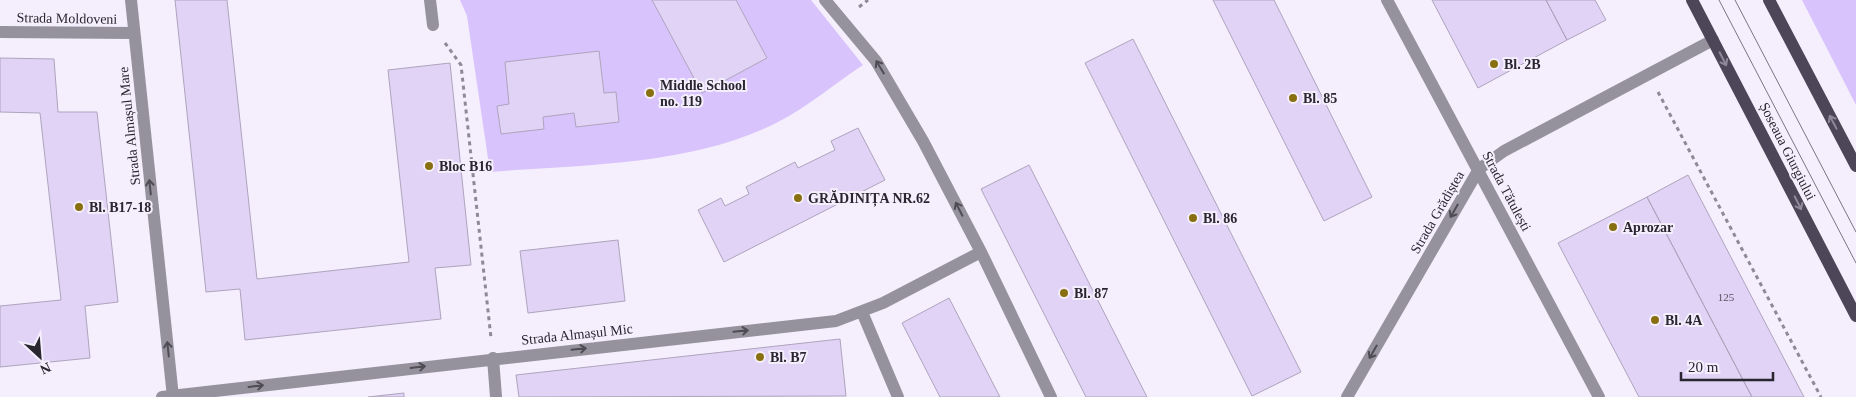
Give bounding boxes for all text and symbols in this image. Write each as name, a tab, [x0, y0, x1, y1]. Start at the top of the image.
street label: Strada Moldoveni	[17, 10, 118, 27]
one-way arrow	[1719, 51, 1728, 66]
place label: Bl. 2B	[1504, 57, 1541, 72]
marker: Bl. 2B	[1488, 58, 1500, 70]
one-way arrow	[874, 60, 884, 74]
street label: Strada Almașul Mare	[116, 66, 144, 186]
place label: Middle School no. 119	[660, 78, 746, 109]
marker: Middle School no. 119	[644, 87, 656, 99]
place label: Bl. 85	[1303, 91, 1337, 106]
marker: Bl. 85	[1287, 92, 1299, 104]
street label: Șoseaua Giurgiului	[1756, 100, 1819, 203]
one-way arrow	[1828, 115, 1838, 130]
street label: Strada Tătulești	[1478, 149, 1534, 234]
place label: Bloc B16	[439, 159, 492, 174]
marker: Bloc B16	[423, 160, 435, 172]
street label: Strada Grădiștea	[1408, 168, 1468, 257]
one-way arrow	[145, 179, 155, 195]
place label: GRĂDINIȚA NR.62	[808, 190, 930, 207]
marker: GRĂDINIȚA NR.62	[792, 192, 804, 204]
one-way arrow	[1794, 195, 1803, 210]
place label: Bl. B17-18	[89, 200, 151, 215]
marker: Bl. B17-18	[73, 201, 85, 213]
one-way arrow	[954, 201, 964, 216]
one-way arrow	[1449, 204, 1459, 218]
place label: Bl. 86	[1203, 211, 1237, 226]
marker: Bl. 86	[1187, 212, 1199, 224]
place label: Aprozar	[1623, 220, 1673, 235]
marker: Aprozar	[1607, 221, 1619, 233]
place label: Bl. 87	[1074, 286, 1108, 301]
marker: Bl. 87	[1058, 287, 1070, 299]
house number: 125	[1718, 291, 1735, 303]
place label: Bl. 4A	[1665, 313, 1703, 328]
marker: Bl. 4A	[1649, 314, 1661, 326]
street label: Strada Almașul Mic	[521, 321, 634, 349]
one-way arrow	[732, 326, 748, 336]
north arrow	[15, 332, 65, 382]
one-way arrow	[163, 341, 173, 357]
one-way arrow	[571, 344, 587, 354]
one-way arrow	[1367, 344, 1377, 359]
place label: Bl. B7	[770, 350, 807, 365]
scale bar	[1681, 350, 1774, 382]
marker: Bl. B7	[754, 351, 766, 363]
text: N	[38, 359, 53, 377]
text: 20 m	[1688, 359, 1719, 375]
one-way arrow	[409, 362, 425, 372]
one-way arrow	[248, 381, 264, 391]

